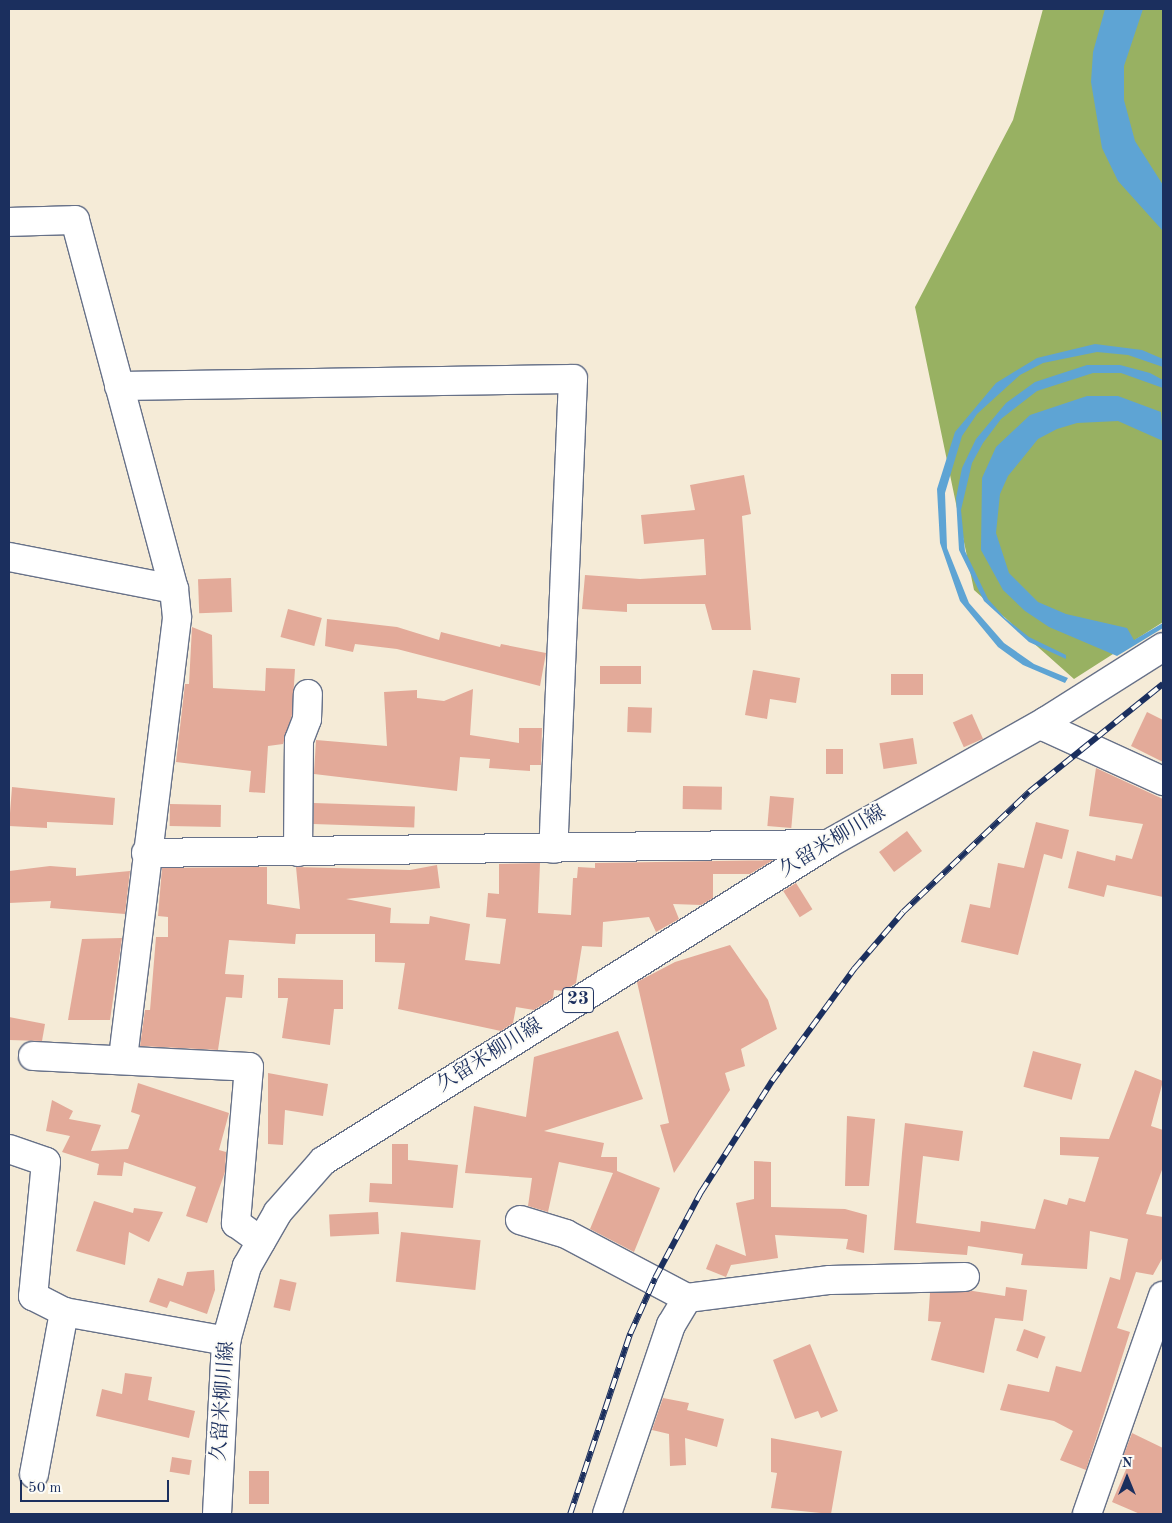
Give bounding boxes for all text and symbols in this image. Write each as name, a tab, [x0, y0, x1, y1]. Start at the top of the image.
street label: 久留米柳川線	[775, 801, 891, 883]
road number: 23	[562, 984, 594, 1016]
street label: 久留米柳川線	[433, 1014, 547, 1098]
street label: 久留米柳川線	[208, 1340, 240, 1462]
north arrow	[1102, 1453, 1152, 1503]
text: N	[1122, 1456, 1132, 1470]
scale bar	[22, 1470, 171, 1502]
text: 50 m	[28, 1481, 62, 1496]

